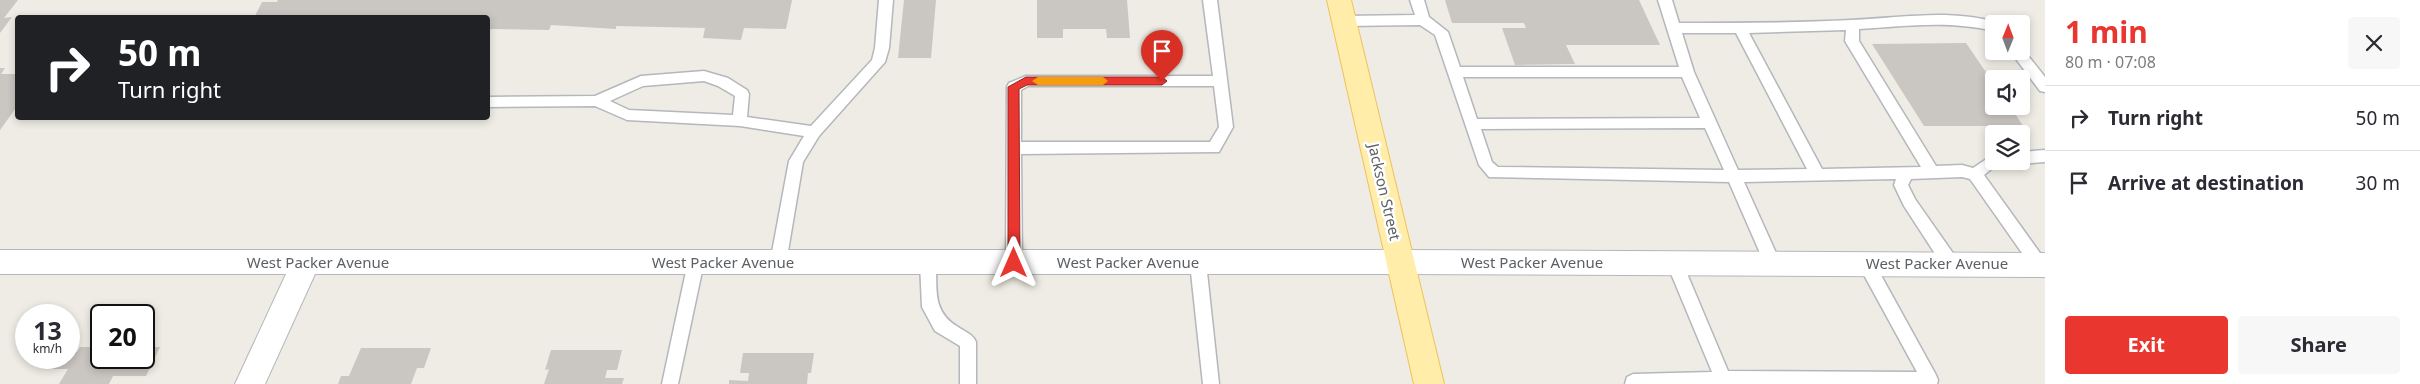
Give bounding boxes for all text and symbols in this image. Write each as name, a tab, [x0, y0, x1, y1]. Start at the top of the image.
text: 1 min	[2065, 11, 2148, 52]
north arrow	[1985, 15, 2030, 60]
map controls	[1985, 15, 2030, 170]
button: close	[2348, 17, 2400, 69]
text: 50 m	[118, 29, 201, 76]
pin	[1141, 30, 1183, 81]
icon: right	[35, 35, 100, 100]
icon: arrive	[1148, 37, 1176, 65]
text: 80 m · 07:08	[2065, 51, 2156, 73]
button: sound	[1985, 70, 2030, 115]
text: Turn right	[118, 74, 221, 104]
icon: right	[2065, 104, 2093, 132]
text: Turn right	[2108, 105, 2203, 131]
text: 50 m	[2356, 105, 2400, 131]
button: layers	[1985, 125, 2030, 170]
street label: Jackson Street	[1364, 139, 1406, 243]
icon: arrive	[2065, 169, 2093, 197]
text: Arrive at destination	[2108, 170, 2304, 196]
text: 30 m	[2356, 170, 2400, 196]
position arrow	[987, 236, 1039, 288]
street label: West Packer Avenue	[247, 252, 389, 272]
street label: West Packer Avenue	[652, 252, 794, 272]
street label: West Packer Avenue	[1057, 252, 1199, 272]
street label: West Packer Avenue	[1461, 252, 1603, 272]
street label: West Packer Avenue	[1866, 253, 2008, 273]
speed limit sign: 20	[90, 304, 155, 369]
text: 13	[33, 313, 62, 347]
button: Exit	[2065, 316, 2228, 374]
button: Share	[2238, 316, 2400, 374]
text: km/h	[33, 340, 62, 357]

